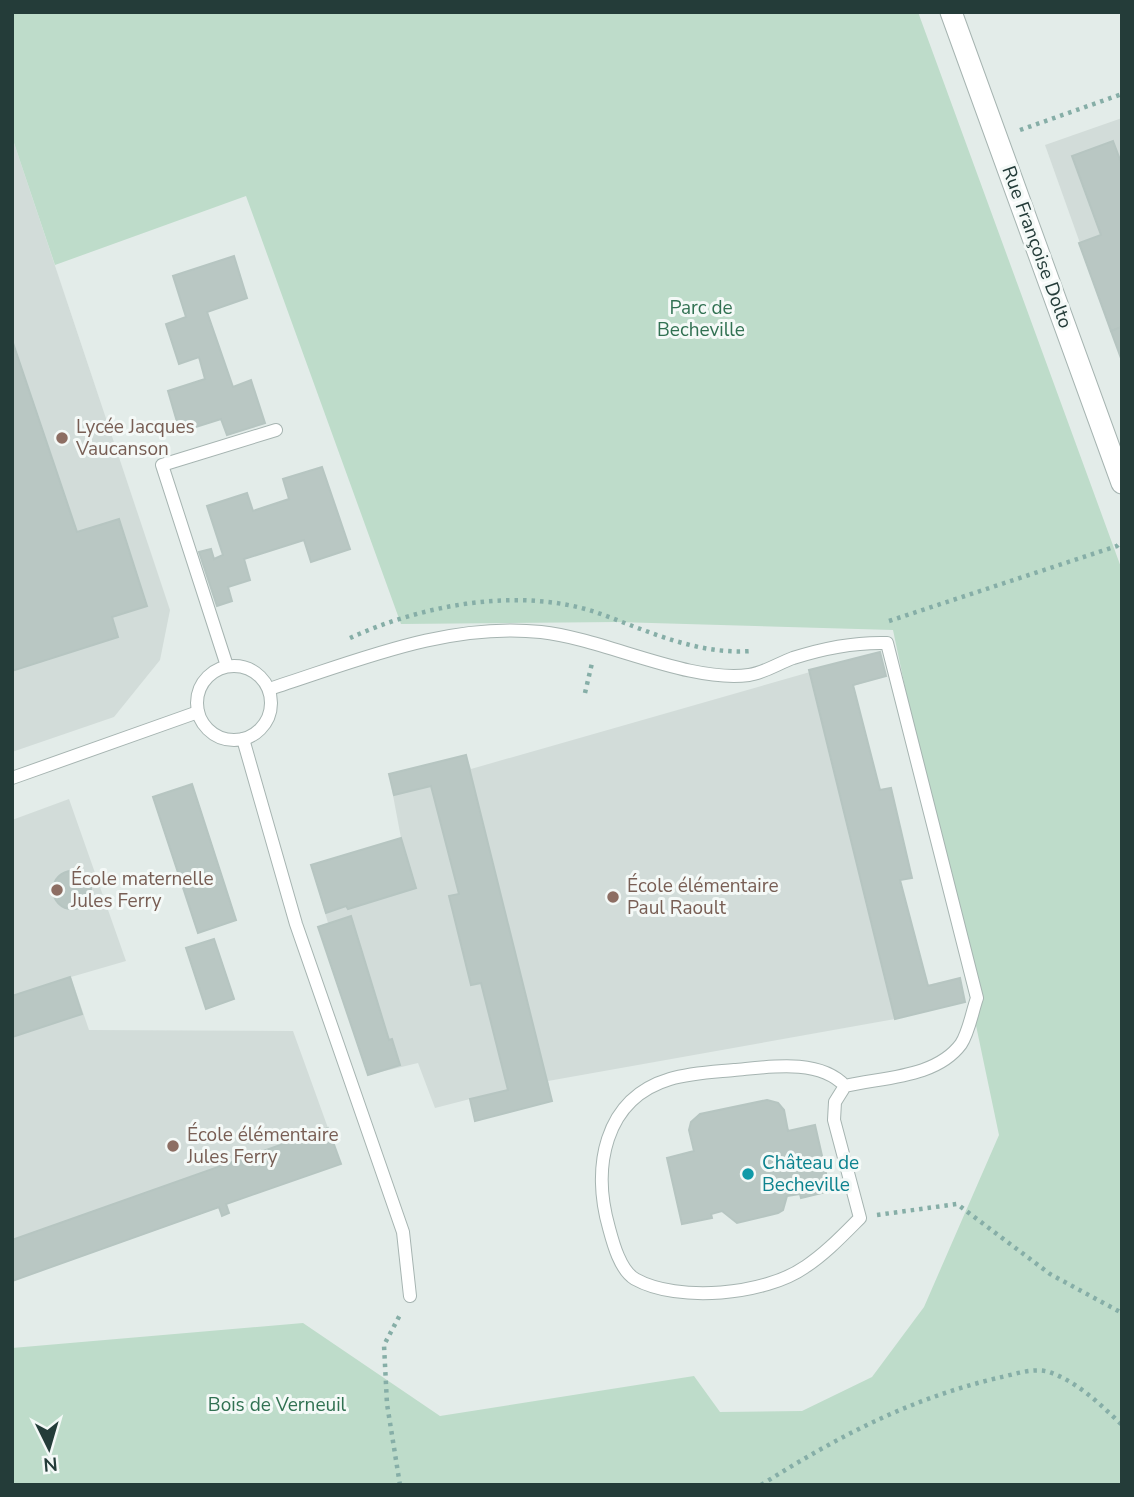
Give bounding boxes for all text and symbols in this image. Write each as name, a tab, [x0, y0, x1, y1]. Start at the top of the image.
street label: Rue Françoise Dolto	[996, 162, 1078, 332]
park label: Parc de Becheville	[657, 295, 745, 343]
place label: Lycée Jacques Vaucanson	[75, 414, 195, 462]
marker: Lycée Jacques Vaucanson	[54, 430, 70, 446]
place label: École maternelle Jules Ferry	[70, 866, 214, 914]
place label: École élémentaire Paul Raoult	[627, 873, 779, 921]
marker: École maternelle Jules Ferry	[49, 882, 65, 898]
marker: École élémentaire Paul Raoult	[605, 889, 621, 905]
place label: École élémentaire Jules Ferry	[186, 1122, 339, 1170]
marker: École élémentaire Jules Ferry	[165, 1138, 181, 1154]
place label: Château de Becheville	[762, 1150, 859, 1198]
marker: Château de Becheville	[740, 1166, 756, 1182]
park label: Bois de Verneuil	[208, 1392, 347, 1418]
north arrow	[14, 1413, 84, 1483]
text: N	[42, 1450, 59, 1478]

